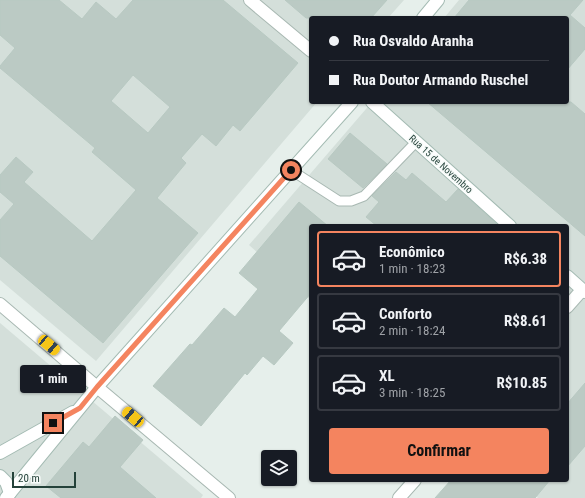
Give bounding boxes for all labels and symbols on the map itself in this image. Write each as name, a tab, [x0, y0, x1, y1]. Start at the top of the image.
street label: Rua 15 de Novembro	[407, 133, 475, 195]
route start	[282, 161, 300, 179]
car	[36, 333, 62, 357]
callout: 1 min	[20, 365, 86, 393]
car	[120, 405, 146, 429]
route end	[44, 414, 62, 432]
scale bar	[12, 470, 76, 489]

